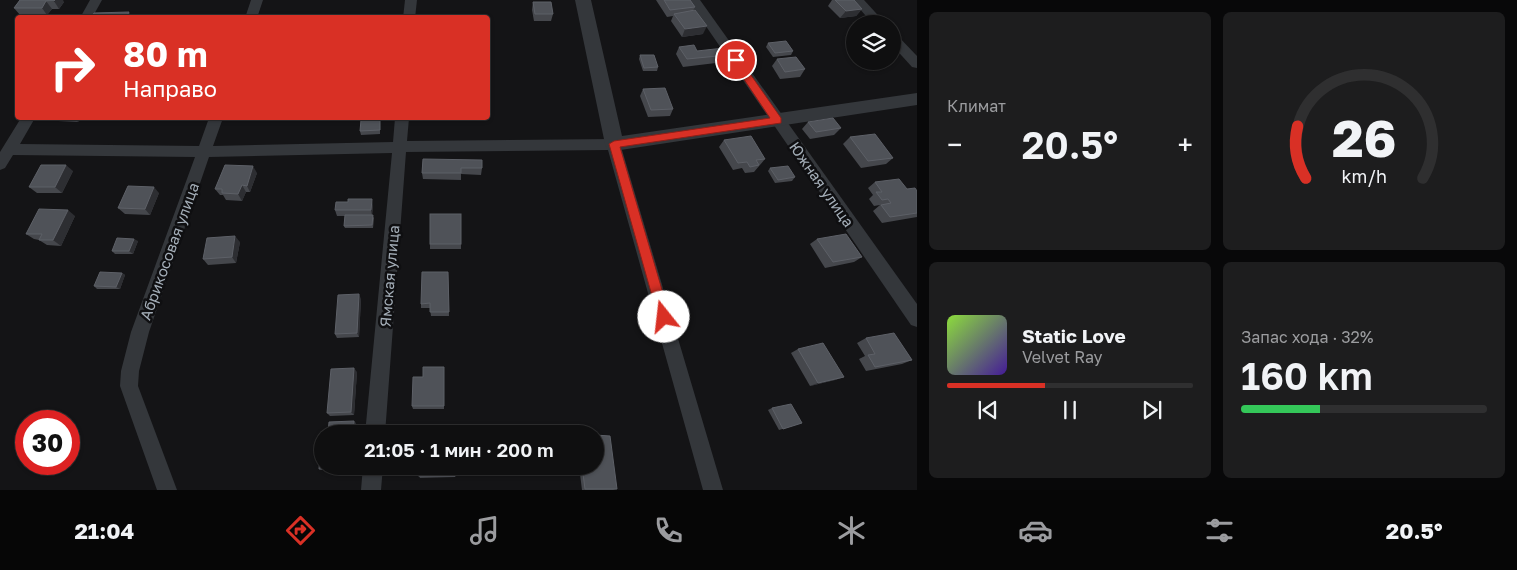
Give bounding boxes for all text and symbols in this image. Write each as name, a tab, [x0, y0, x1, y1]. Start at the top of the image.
map controls	[846, 15, 901, 70]
button: layers	[846, 15, 901, 70]
text: 80 m	[123, 33, 208, 75]
icon: right	[40, 35, 105, 100]
pin	[715, 39, 757, 81]
icon: arrive	[722, 46, 750, 74]
text: Направо	[123, 75, 217, 102]
text: Климат	[947, 96, 1006, 116]
text: 26	[1332, 106, 1396, 168]
text: 20.5°	[1022, 122, 1118, 167]
text: −	[947, 128, 962, 161]
text: +	[1178, 128, 1193, 161]
street label: Южная улица	[786, 138, 858, 230]
text: km/h	[1341, 165, 1387, 187]
street label: Абрикосовая улица	[136, 180, 202, 322]
street label: Ямская улица	[376, 224, 402, 328]
position arrow	[637, 290, 689, 342]
text: Static Love	[1022, 324, 1126, 347]
text: Запас хода · 32%	[1241, 327, 1373, 347]
text: Velvet Ray	[1022, 347, 1103, 367]
text: 160 km	[1241, 353, 1373, 398]
icon: previous	[974, 396, 1002, 424]
icon: pause	[1056, 396, 1084, 424]
icon: next	[1138, 396, 1166, 424]
speed limit sign: 30	[15, 410, 80, 475]
text: 21:05 · 1 мин · 200 m	[364, 438, 554, 461]
icon: directions	[283, 513, 318, 548]
icon: music	[467, 513, 502, 548]
icon: phone	[651, 513, 686, 548]
icon: climate	[834, 513, 869, 548]
icon: car	[1018, 513, 1053, 548]
icon: filters	[1202, 513, 1237, 548]
text: 21:04	[74, 517, 134, 544]
text: 20.5°	[1386, 517, 1443, 544]

